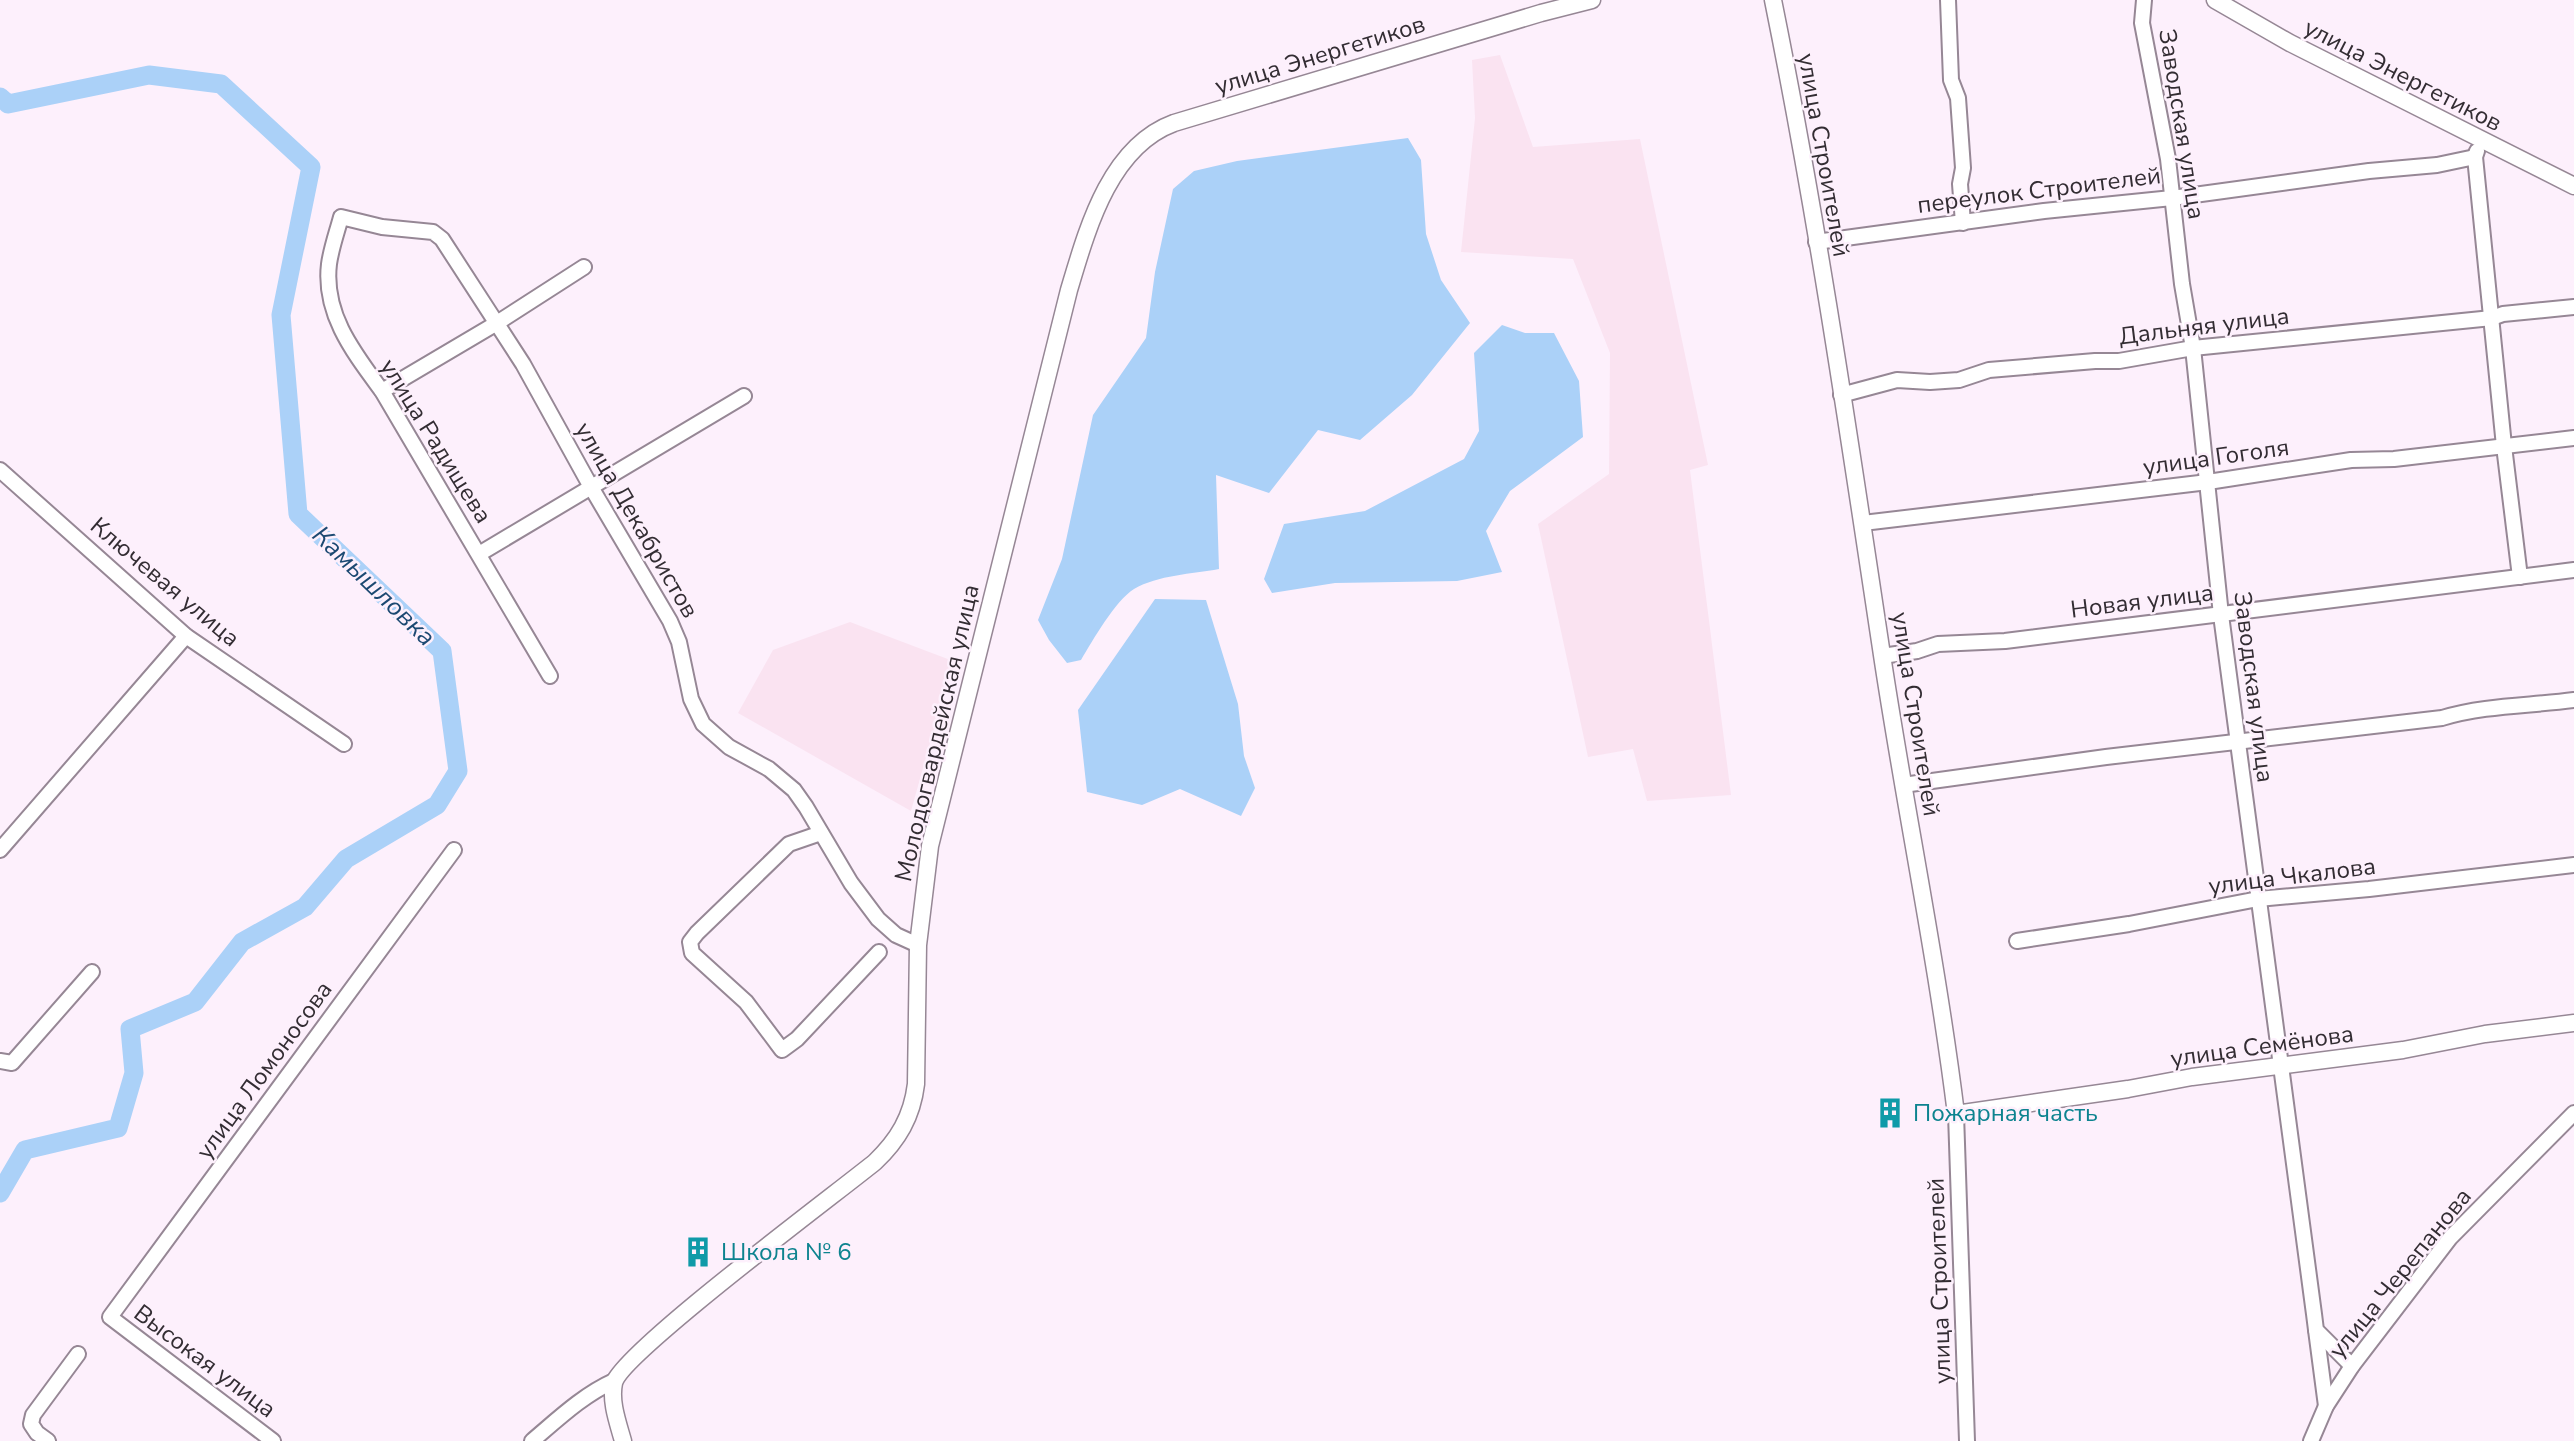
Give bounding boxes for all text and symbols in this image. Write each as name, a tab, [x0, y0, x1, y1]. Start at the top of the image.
street label: улица Энергетиков	[1211, 8, 1429, 102]
street label: улица Энергетиков	[2299, 11, 2507, 139]
street label: Заводская улица	[2151, 27, 2213, 221]
street label: улица Строителей	[1790, 51, 1858, 259]
street label: переулок Строителей	[1915, 159, 2163, 221]
street label: Дальняя улица	[2117, 300, 2291, 352]
street label: улица Радищева	[373, 353, 499, 529]
street label: улица Декабристов	[568, 416, 706, 624]
street label: улица Гоголя	[2141, 431, 2291, 483]
street label: Ключевая улица	[83, 510, 247, 654]
water label: Камышловка	[305, 518, 443, 654]
street label: Новая улица	[2069, 576, 2215, 626]
street label: Молодогвардейская улица	[887, 581, 987, 885]
street label: Заводская улица	[2226, 590, 2282, 784]
street label: улица Строителей	[1884, 610, 1948, 818]
street label: улица Чкалова	[2207, 850, 2377, 902]
street label: улица Ломоносова	[189, 975, 339, 1165]
street label: улица Семёнова	[2168, 1017, 2356, 1075]
building icon: Пожарная часть	[1873, 1096, 1907, 1130]
place label: Пожарная часть	[1913, 1097, 2098, 1129]
street label: улица Строителей	[1919, 1177, 1959, 1385]
street label: улица Черепанова	[2321, 1181, 2479, 1365]
building icon: Школа № 6	[681, 1235, 715, 1269]
place label: Школа № 6	[721, 1236, 852, 1268]
street label: Высокая улица	[127, 1297, 283, 1425]

